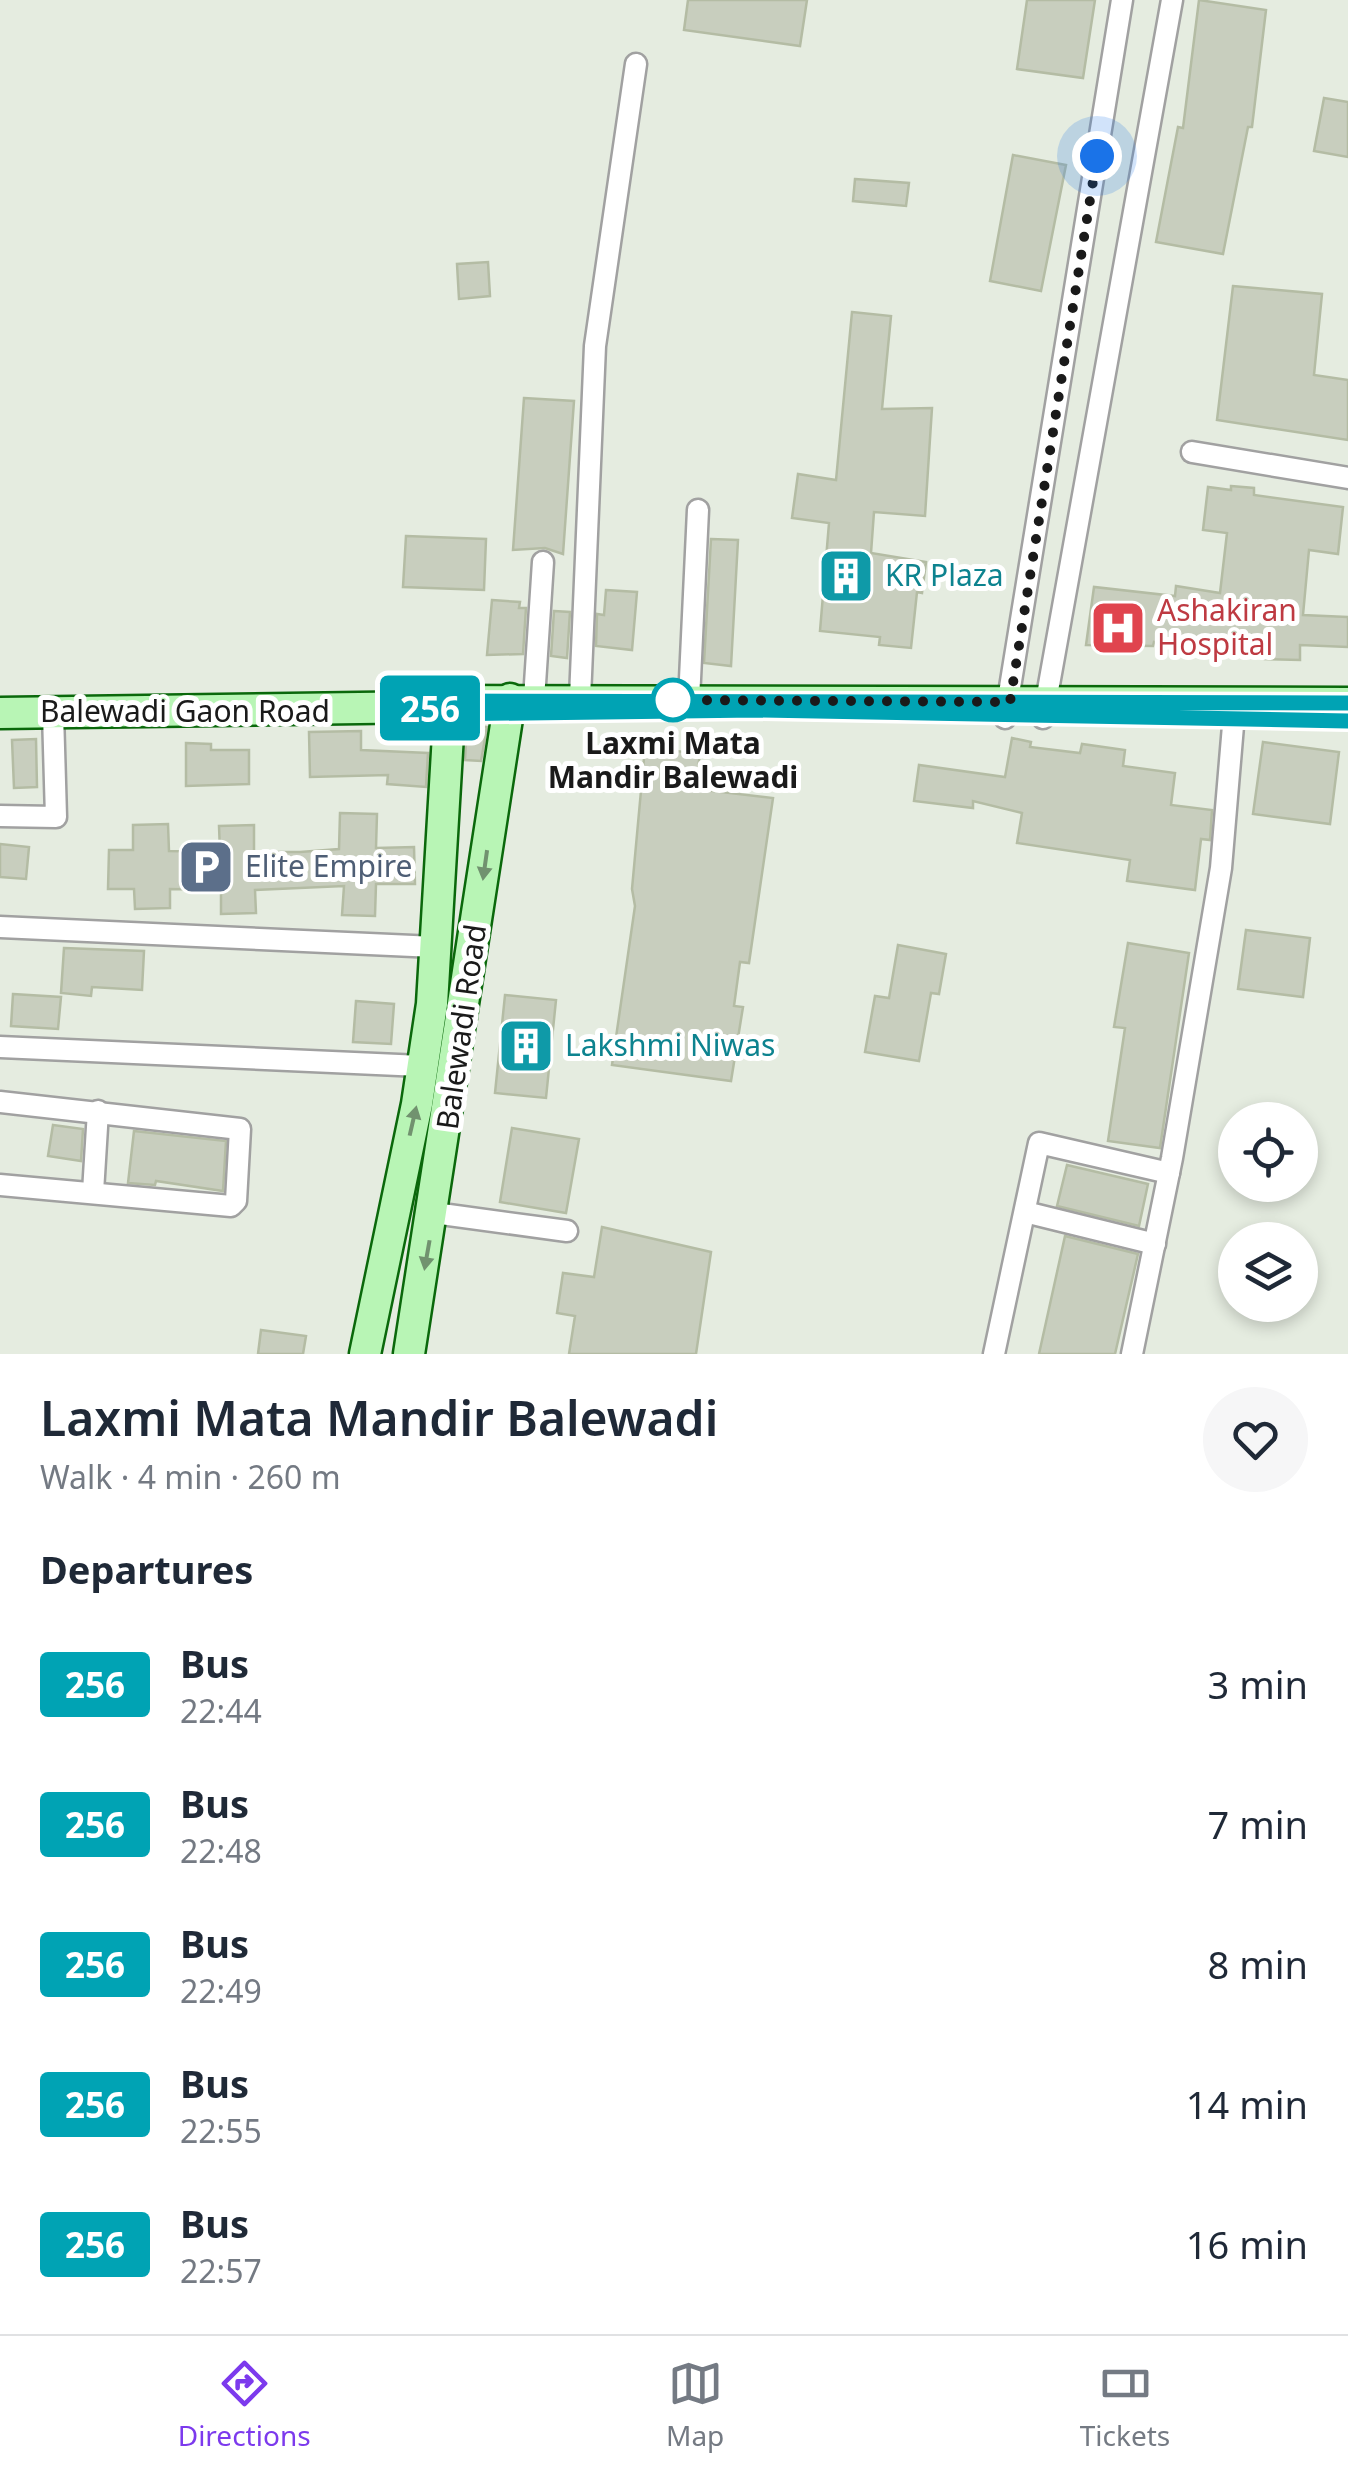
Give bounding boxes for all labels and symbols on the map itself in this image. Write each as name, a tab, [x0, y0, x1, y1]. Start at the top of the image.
your location	[1072, 131, 1122, 181]
building icon: KR Plaza	[816, 546, 876, 606]
place label: KR Plaza	[885, 554, 1004, 595]
place label: Ashakiran Hospital	[1157, 589, 1297, 664]
hospital icon: Ashakiran Hospital	[1088, 598, 1148, 658]
line badge: 256	[372, 676, 488, 740]
marker: Laxmi Mata Mandir Balewadi	[652, 679, 694, 721]
street label: Balewadi Gaon Road	[40, 690, 330, 731]
place label: Laxmi Mata Mandir Balewadi	[548, 722, 798, 797]
parking icon: Elite Empire	[176, 837, 236, 897]
place label: Elite Empire	[245, 845, 412, 886]
one-way arrow	[477, 849, 493, 881]
street label: Balewadi Road	[426, 921, 495, 1132]
building icon: Lakshmi Niwas	[496, 1016, 556, 1076]
place label: Lakshmi Niwas	[565, 1024, 775, 1065]
one-way arrow	[406, 1105, 421, 1136]
one-way arrow	[418, 1240, 434, 1271]

